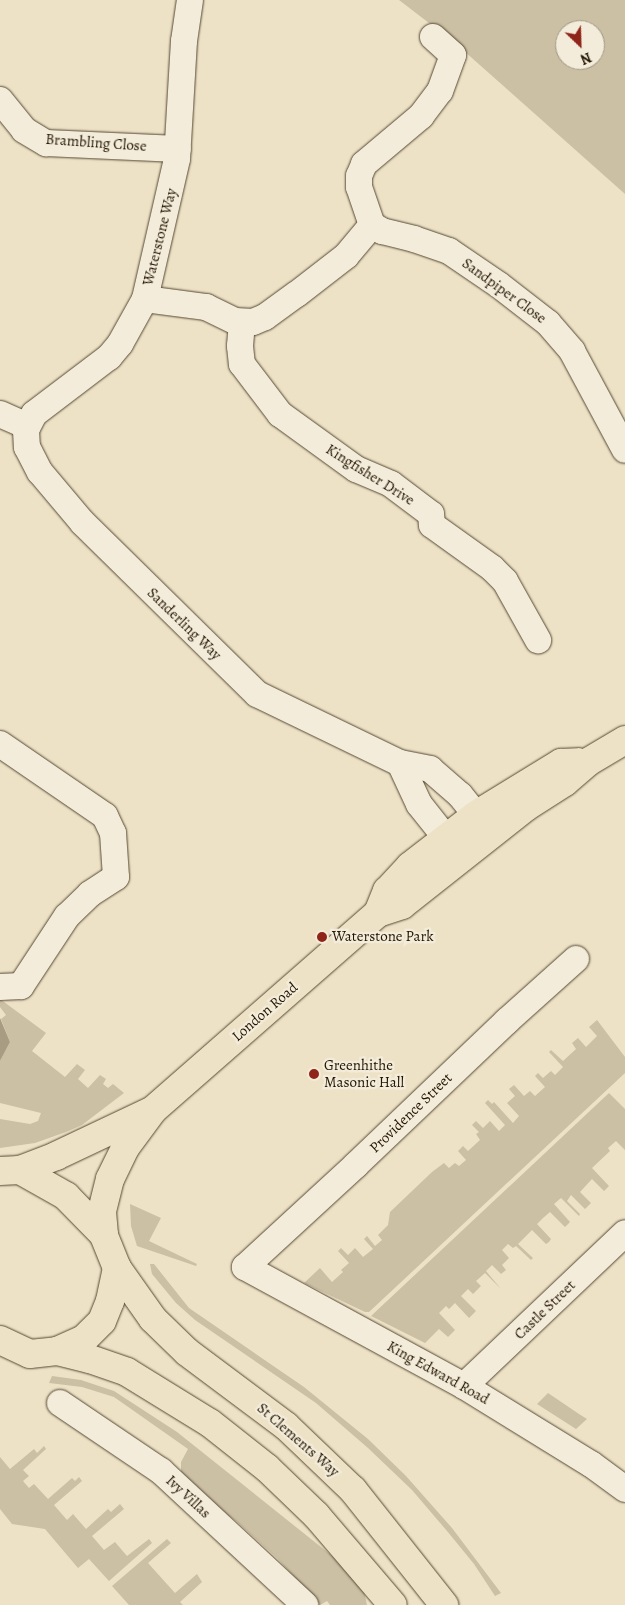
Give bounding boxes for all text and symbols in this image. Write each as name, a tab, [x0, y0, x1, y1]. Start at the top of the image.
north arrow	[555, 20, 605, 70]
text: N	[577, 47, 594, 69]
street label: Brambling Close	[45, 130, 147, 156]
street label: Waterstone Way	[139, 186, 181, 288]
street label: Sandpiper Close	[458, 254, 550, 328]
street label: Kingfisher Drive	[322, 441, 418, 509]
street label: Sanderling Way	[143, 584, 225, 664]
place label: Waterstone Park	[332, 928, 434, 946]
marker: Waterstone Park	[316, 931, 328, 943]
street label: London Road	[228, 979, 302, 1045]
place label: Greenhithe Masonic Hall	[324, 1056, 404, 1091]
marker: Greenhithe Masonic Hall	[308, 1068, 320, 1080]
street label: Providence Street	[366, 1069, 456, 1157]
street label: Castle Street	[511, 1277, 579, 1343]
street label: King Edward Road	[384, 1337, 492, 1409]
street label: St Clements Way	[253, 1399, 343, 1481]
street label: Ivy Villas	[162, 1472, 214, 1522]

